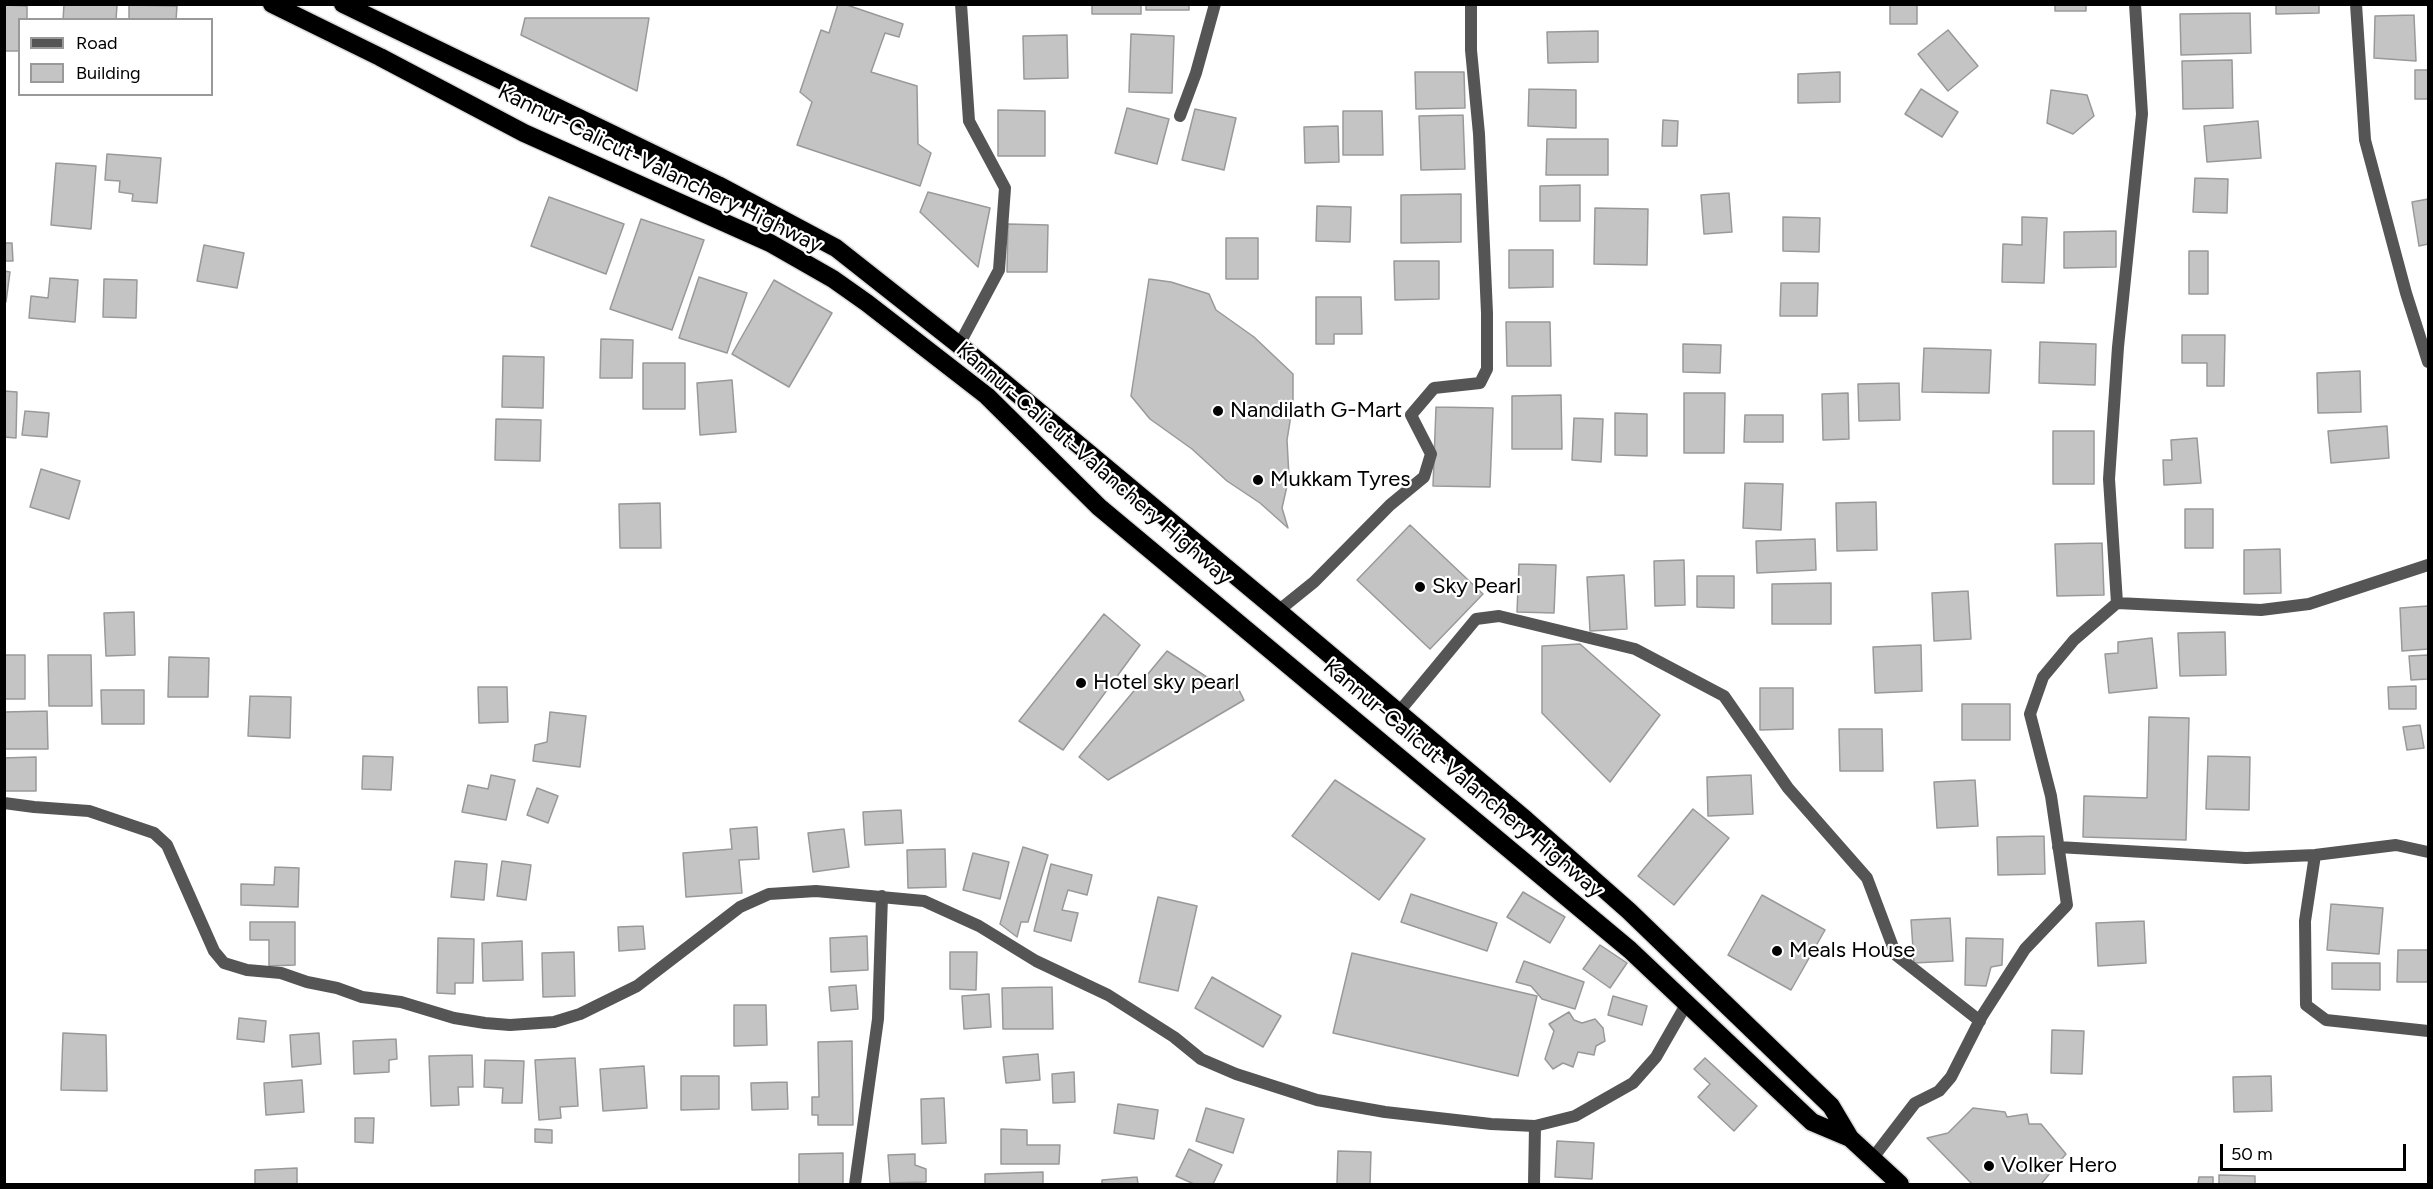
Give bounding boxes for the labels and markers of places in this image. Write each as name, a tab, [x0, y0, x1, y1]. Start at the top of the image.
place label: Nandilath G-Mart	[1230, 398, 1402, 424]
marker: Nandilath G-Mart	[1211, 404, 1225, 418]
place label: Mukkam Tyres	[1270, 467, 1411, 493]
marker: Mukkam Tyres	[1251, 473, 1265, 487]
place label: Sky Pearl	[1432, 574, 1521, 600]
marker: Sky Pearl	[1413, 580, 1427, 594]
place label: Hotel sky pearl	[1093, 670, 1239, 696]
marker: Hotel sky pearl	[1074, 676, 1088, 690]
place label: Meals House	[1789, 938, 1915, 964]
marker: Meals House	[1770, 944, 1784, 958]
place label: Volker Hero	[2001, 1153, 2117, 1179]
marker: Volker Hero	[1982, 1159, 1996, 1173]

